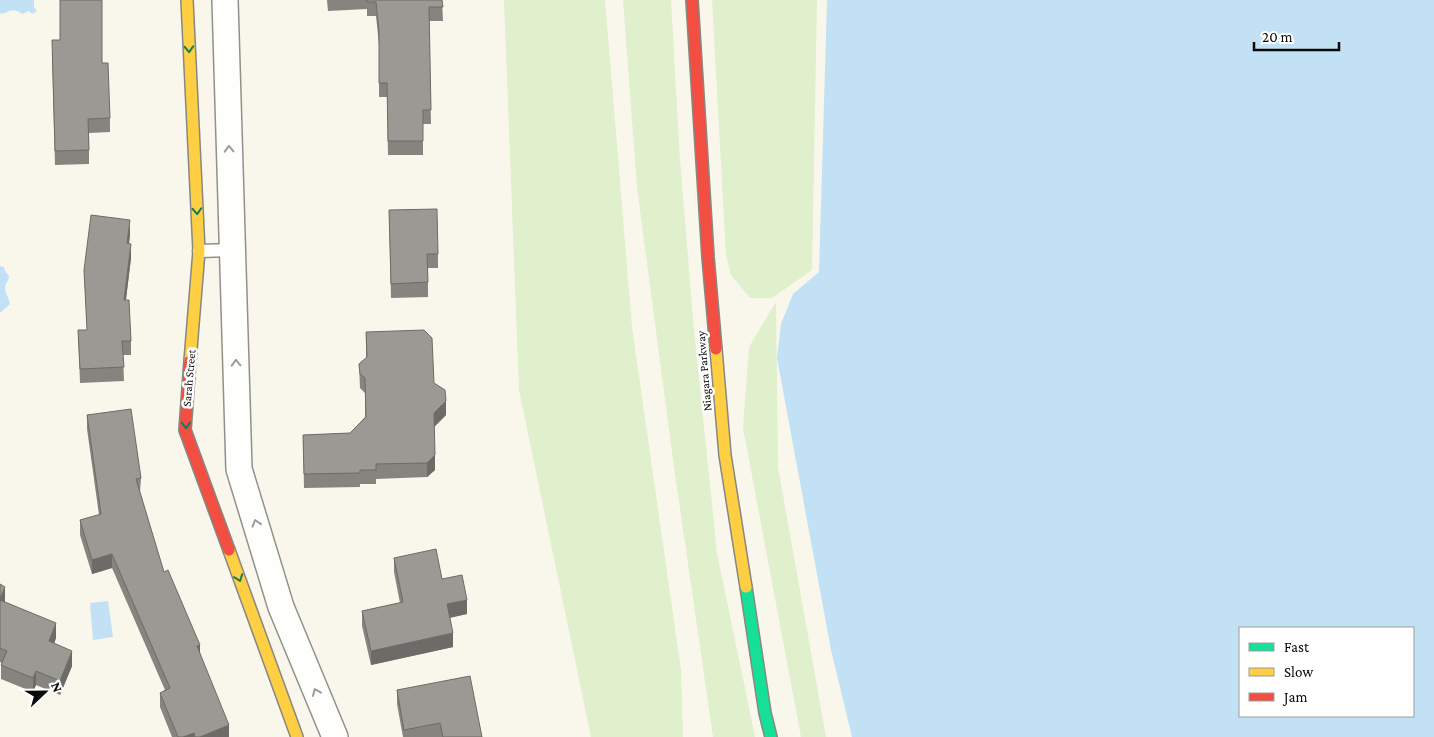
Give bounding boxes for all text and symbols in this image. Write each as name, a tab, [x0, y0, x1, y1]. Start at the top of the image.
scale bar	[1254, 20, 1339, 52]
text: 20 m	[1262, 29, 1293, 45]
one-way arrow	[184, 45, 195, 53]
one-way arrow	[224, 145, 234, 152]
one-way arrow	[192, 207, 203, 215]
street label: Niagara Parkway	[693, 330, 714, 412]
street label: Sarah Street	[180, 348, 199, 407]
one-way arrow	[231, 358, 241, 366]
one-way arrow	[181, 422, 192, 430]
one-way arrow	[251, 519, 261, 527]
one-way arrow	[233, 574, 243, 582]
legend	[1239, 627, 1414, 717]
text: Fast	[1284, 639, 1310, 655]
text: Slow	[1284, 664, 1314, 680]
north arrow	[20, 667, 70, 717]
text: N	[48, 680, 66, 695]
one-way arrow	[312, 688, 323, 697]
text: Jam	[1282, 689, 1307, 706]

